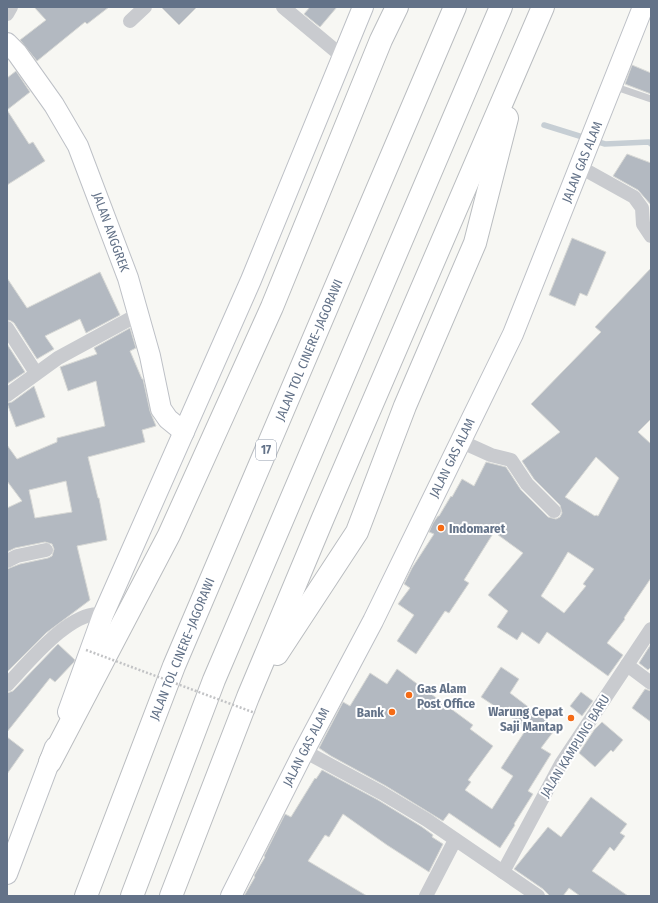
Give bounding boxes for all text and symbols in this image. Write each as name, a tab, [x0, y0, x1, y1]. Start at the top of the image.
street label: JALAN GAS ALAM	[559, 119, 605, 205]
street label: JALAN ANGGREK	[90, 190, 132, 274]
street label: JALAN TOL CINERE–JAGORAWI	[272, 277, 346, 423]
street label: JALAN GAS ALAM	[426, 416, 478, 500]
road number: 17	[256, 440, 276, 460]
place label: Indomaret	[449, 521, 506, 536]
marker: Indomaret	[436, 523, 446, 533]
street label: JALAN TOL CINERE–JAGORAWI	[147, 576, 217, 722]
place label: Gas Alam Post Office	[417, 681, 476, 711]
marker: Gas Alam Post Office	[404, 690, 414, 700]
street label: JALAN KAMPUNG BARU	[537, 692, 613, 800]
place label: Warung Cepat Saji Mantap	[488, 704, 563, 734]
street label: JALAN GAS ALAM	[280, 705, 332, 789]
place label: Bank	[357, 705, 384, 720]
marker: Bank	[387, 707, 397, 717]
marker: Warung Cepat Saji Mantap	[566, 713, 576, 723]

